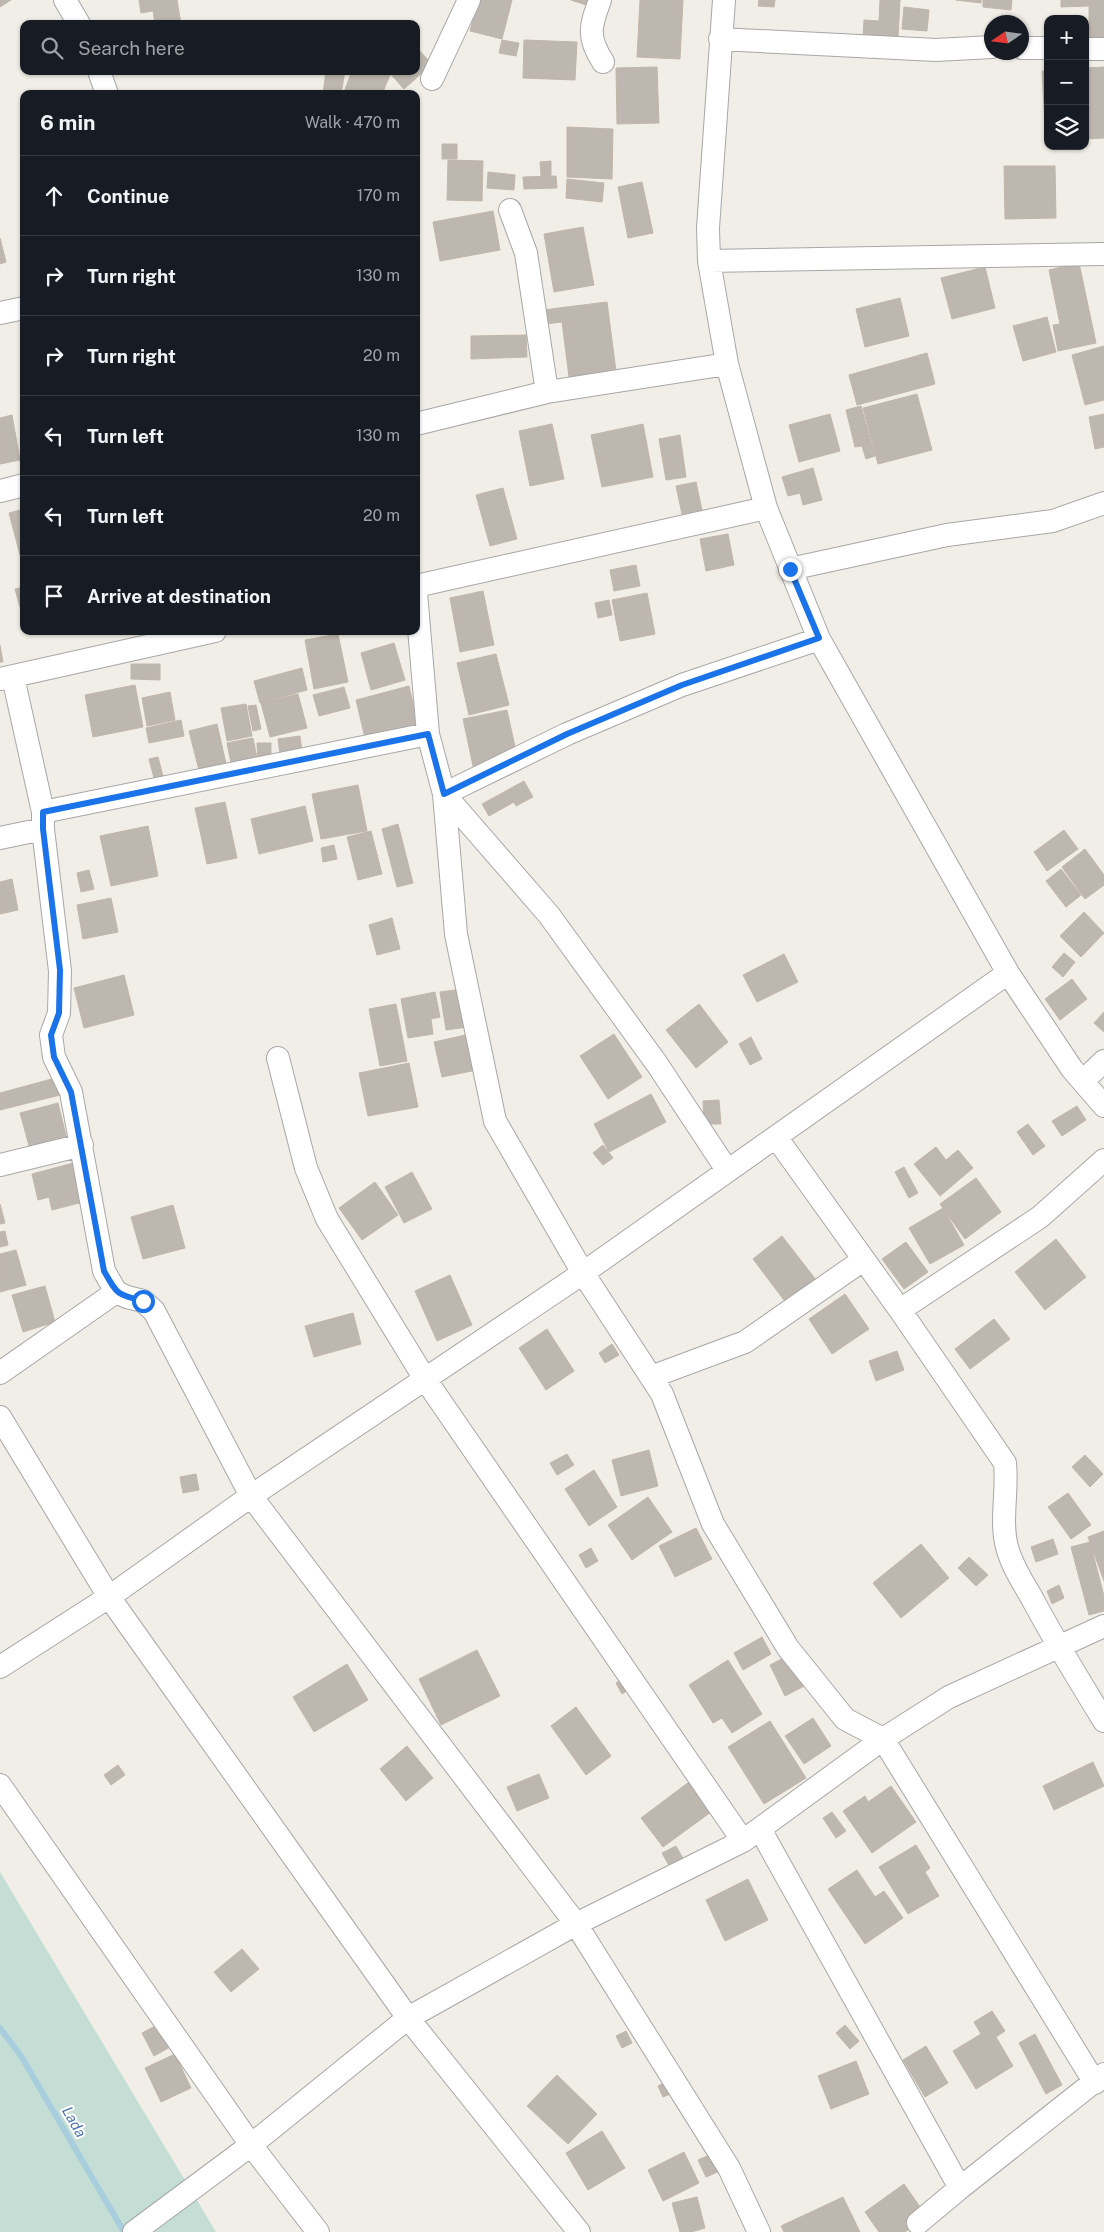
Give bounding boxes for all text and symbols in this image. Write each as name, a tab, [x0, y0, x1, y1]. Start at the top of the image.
north arrow	[984, 15, 1029, 60]
map controls	[1044, 15, 1089, 150]
button: +	[1044, 15, 1089, 60]
search box	[20, 20, 420, 75]
icon: search	[38, 34, 66, 62]
text: Search here	[78, 37, 185, 59]
button: −	[1044, 60, 1089, 105]
button: layers	[1044, 105, 1089, 150]
text: 6 min	[40, 110, 96, 135]
text: Walk · 470 m	[305, 113, 400, 132]
icon: ahead	[40, 182, 68, 210]
text: Continue	[87, 185, 169, 207]
text: 170 m	[357, 186, 400, 205]
icon: right	[40, 262, 68, 290]
text: Turn right	[87, 265, 176, 287]
text: 130 m	[356, 266, 400, 285]
icon: right	[40, 342, 68, 370]
text: Turn right	[87, 345, 176, 367]
text: 20 m	[363, 346, 400, 365]
icon: left	[40, 422, 68, 450]
text: Turn left	[87, 425, 164, 447]
text: 130 m	[356, 426, 400, 445]
icon: left	[40, 502, 68, 530]
text: Turn left	[87, 505, 164, 527]
text: 20 m	[363, 506, 400, 525]
route end	[779, 558, 802, 581]
icon: arrive	[40, 582, 68, 610]
text: Arrive at destination	[87, 585, 271, 607]
route start	[132, 1290, 155, 1313]
water label: Lada	[59, 2103, 90, 2140]

